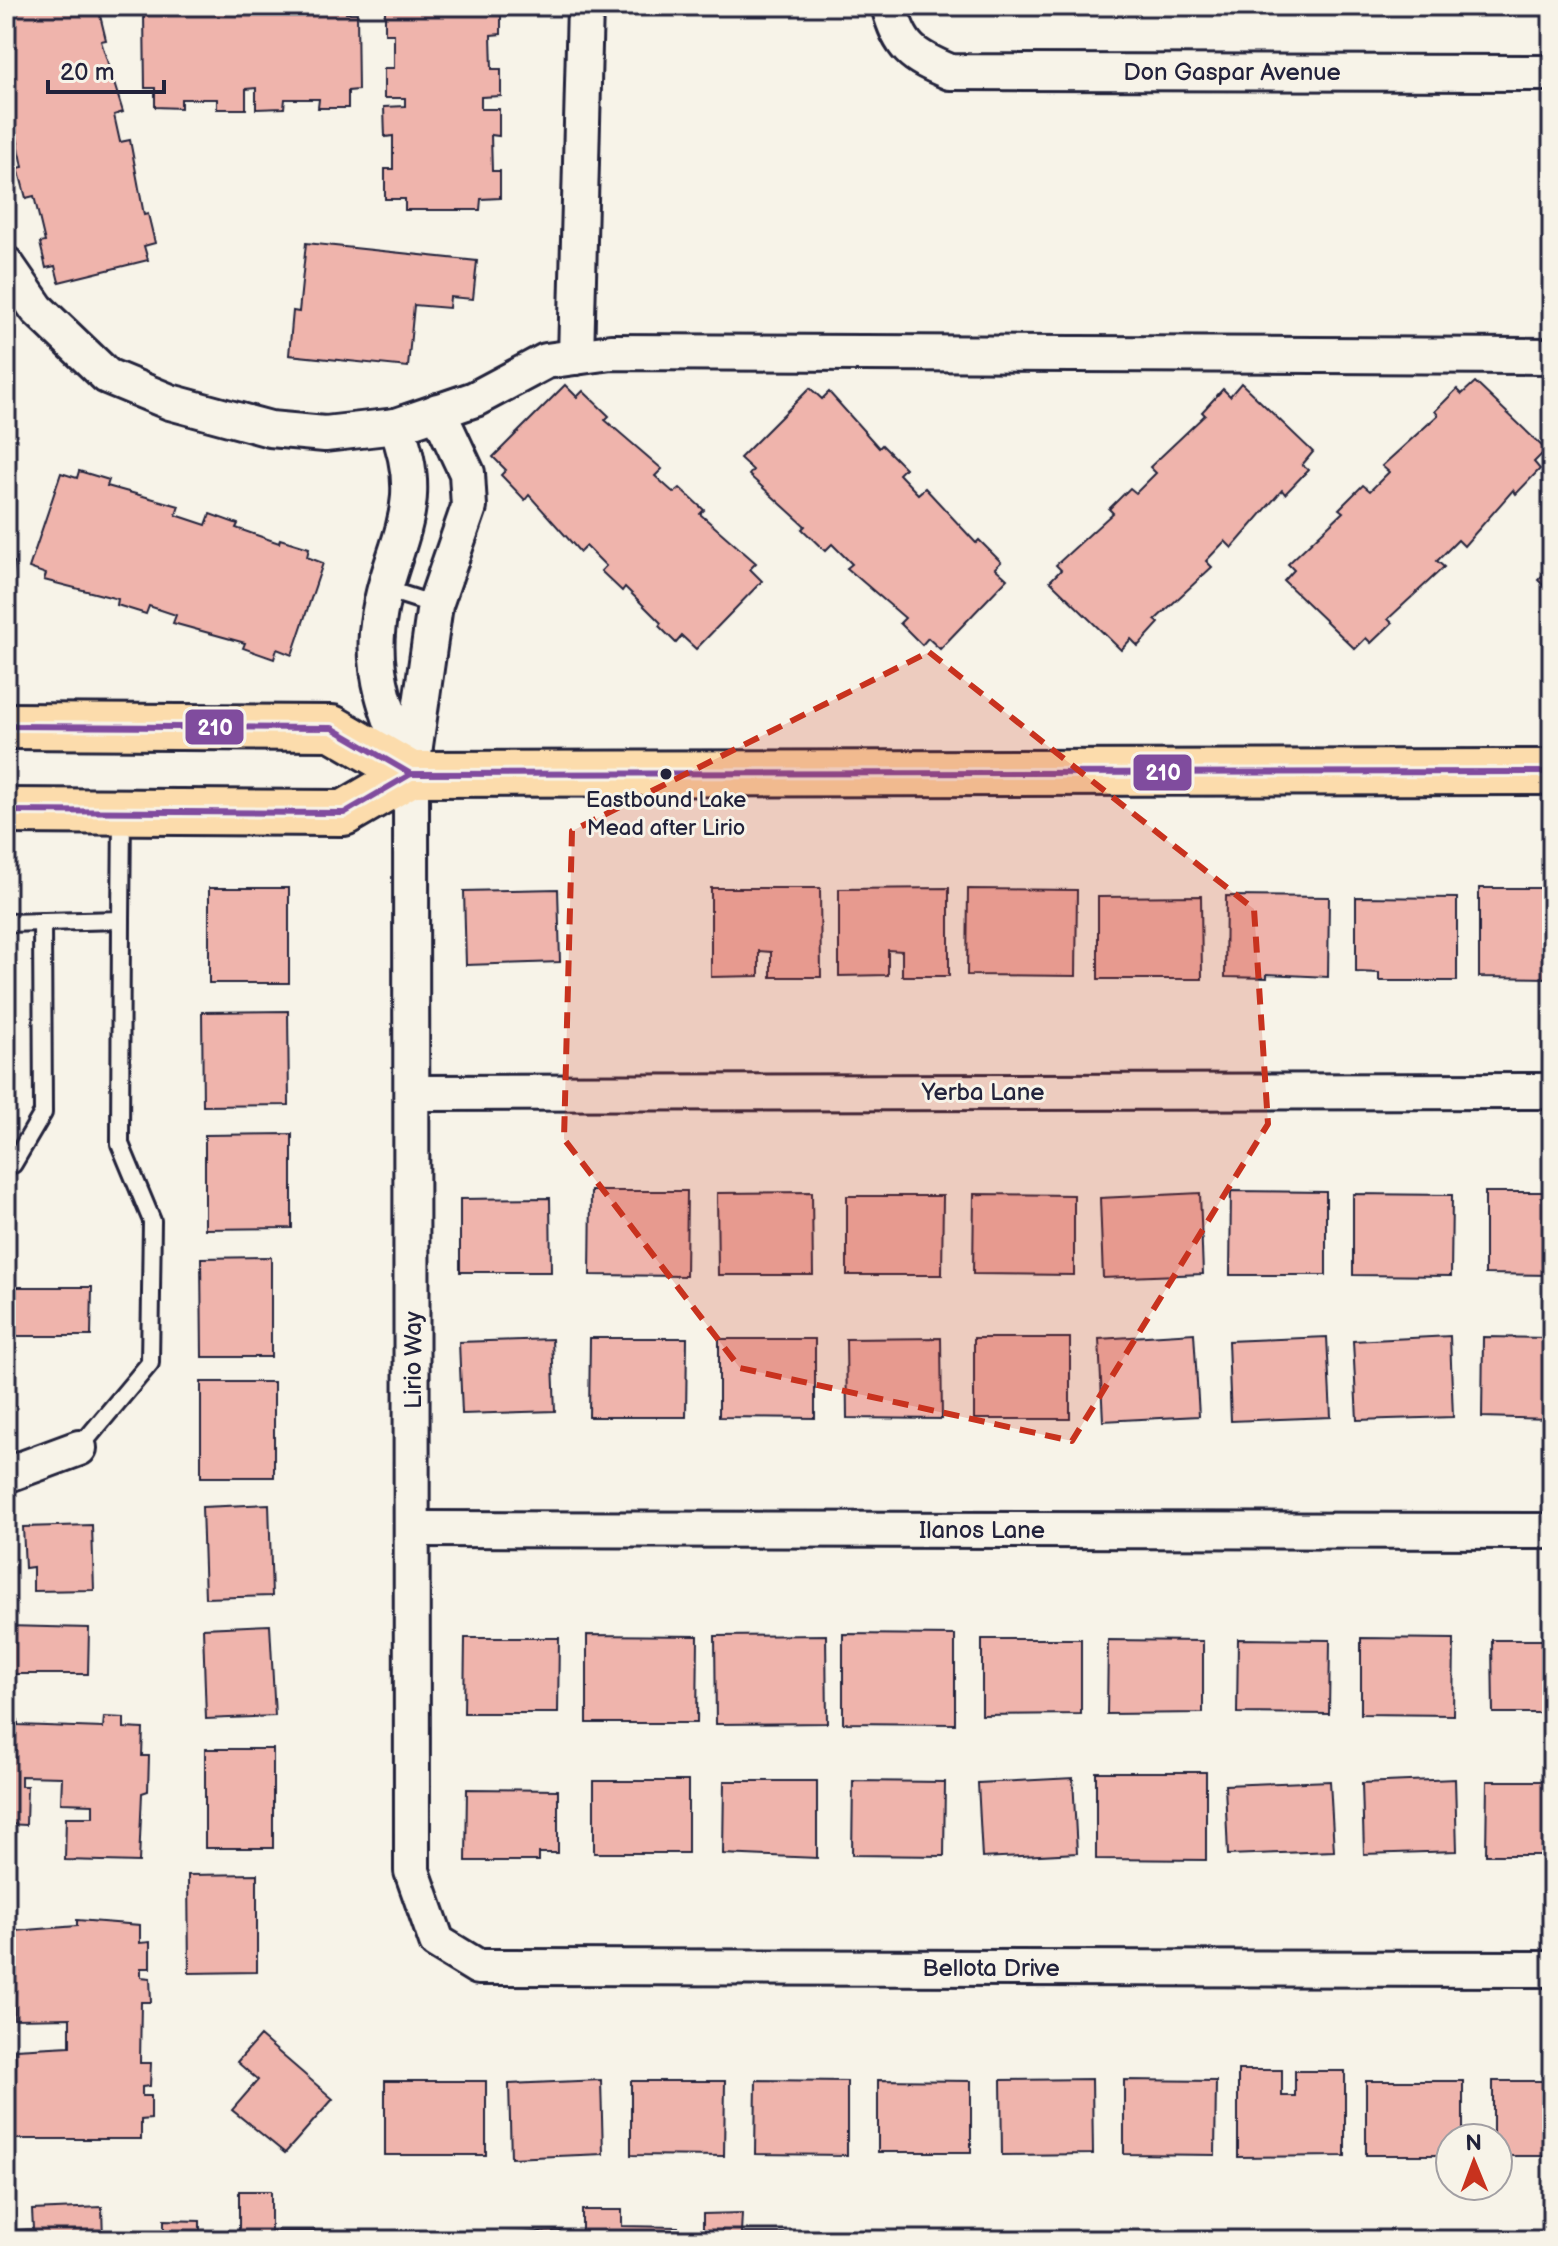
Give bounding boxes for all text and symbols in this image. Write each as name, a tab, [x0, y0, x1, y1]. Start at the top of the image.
scale bar	[48, 44, 164, 94]
text: 20 m	[60, 58, 115, 87]
street label: Don Gaspar Avenue	[1123, 58, 1341, 87]
line badge: 210	[184, 708, 245, 746]
text: 210	[197, 715, 233, 742]
line badge: 210	[1132, 753, 1193, 792]
text: 210	[1145, 760, 1181, 787]
marker: Eastbound Lake Mead after Lirio	[658, 766, 674, 782]
place label: Eastbound Lake Mead after Lirio	[586, 787, 746, 842]
street label: Yerba Lane	[921, 1078, 1044, 1107]
street label: Lirio Way	[399, 1311, 428, 1409]
street label: Ilanos Lane	[919, 1516, 1045, 1545]
street label: Bellota Drive	[922, 1954, 1060, 1983]
north arrow	[1434, 2122, 1514, 2202]
text: N	[1465, 2130, 1482, 2157]

